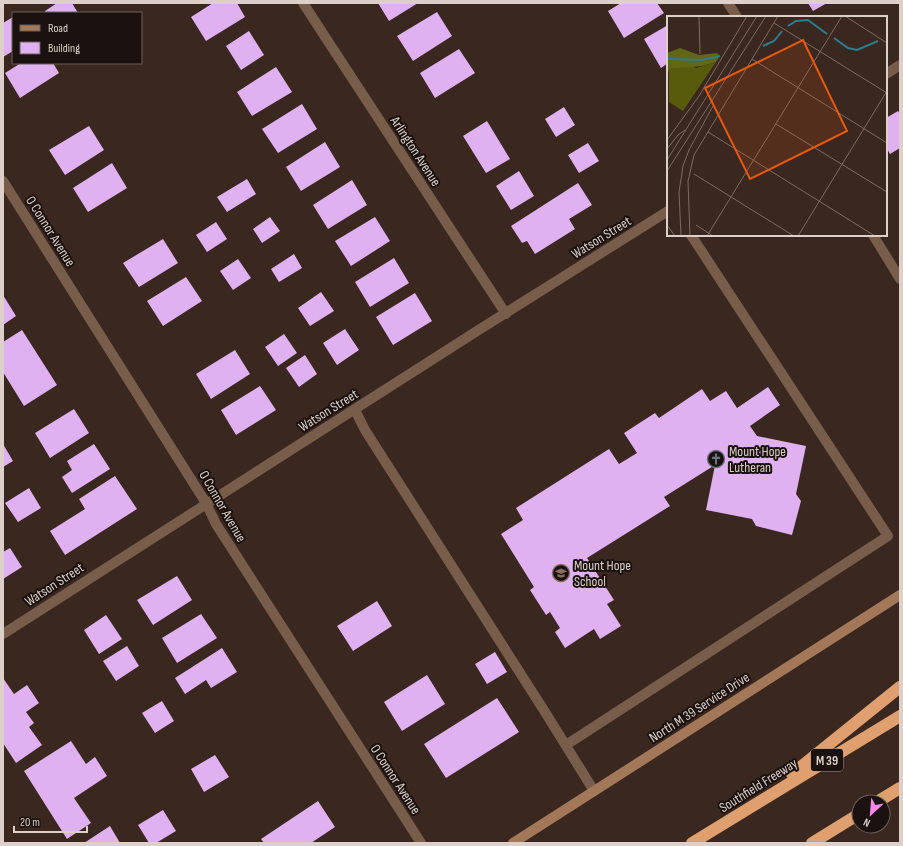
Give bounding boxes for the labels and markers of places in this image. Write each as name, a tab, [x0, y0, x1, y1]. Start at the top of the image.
place label: Mount Hope Lutheran	[729, 443, 786, 476]
church icon: Mount Hope Lutheran	[706, 449, 726, 469]
place label: Mount Hope School	[574, 557, 631, 590]
school or university icon: Mount Hope School	[551, 563, 571, 583]

